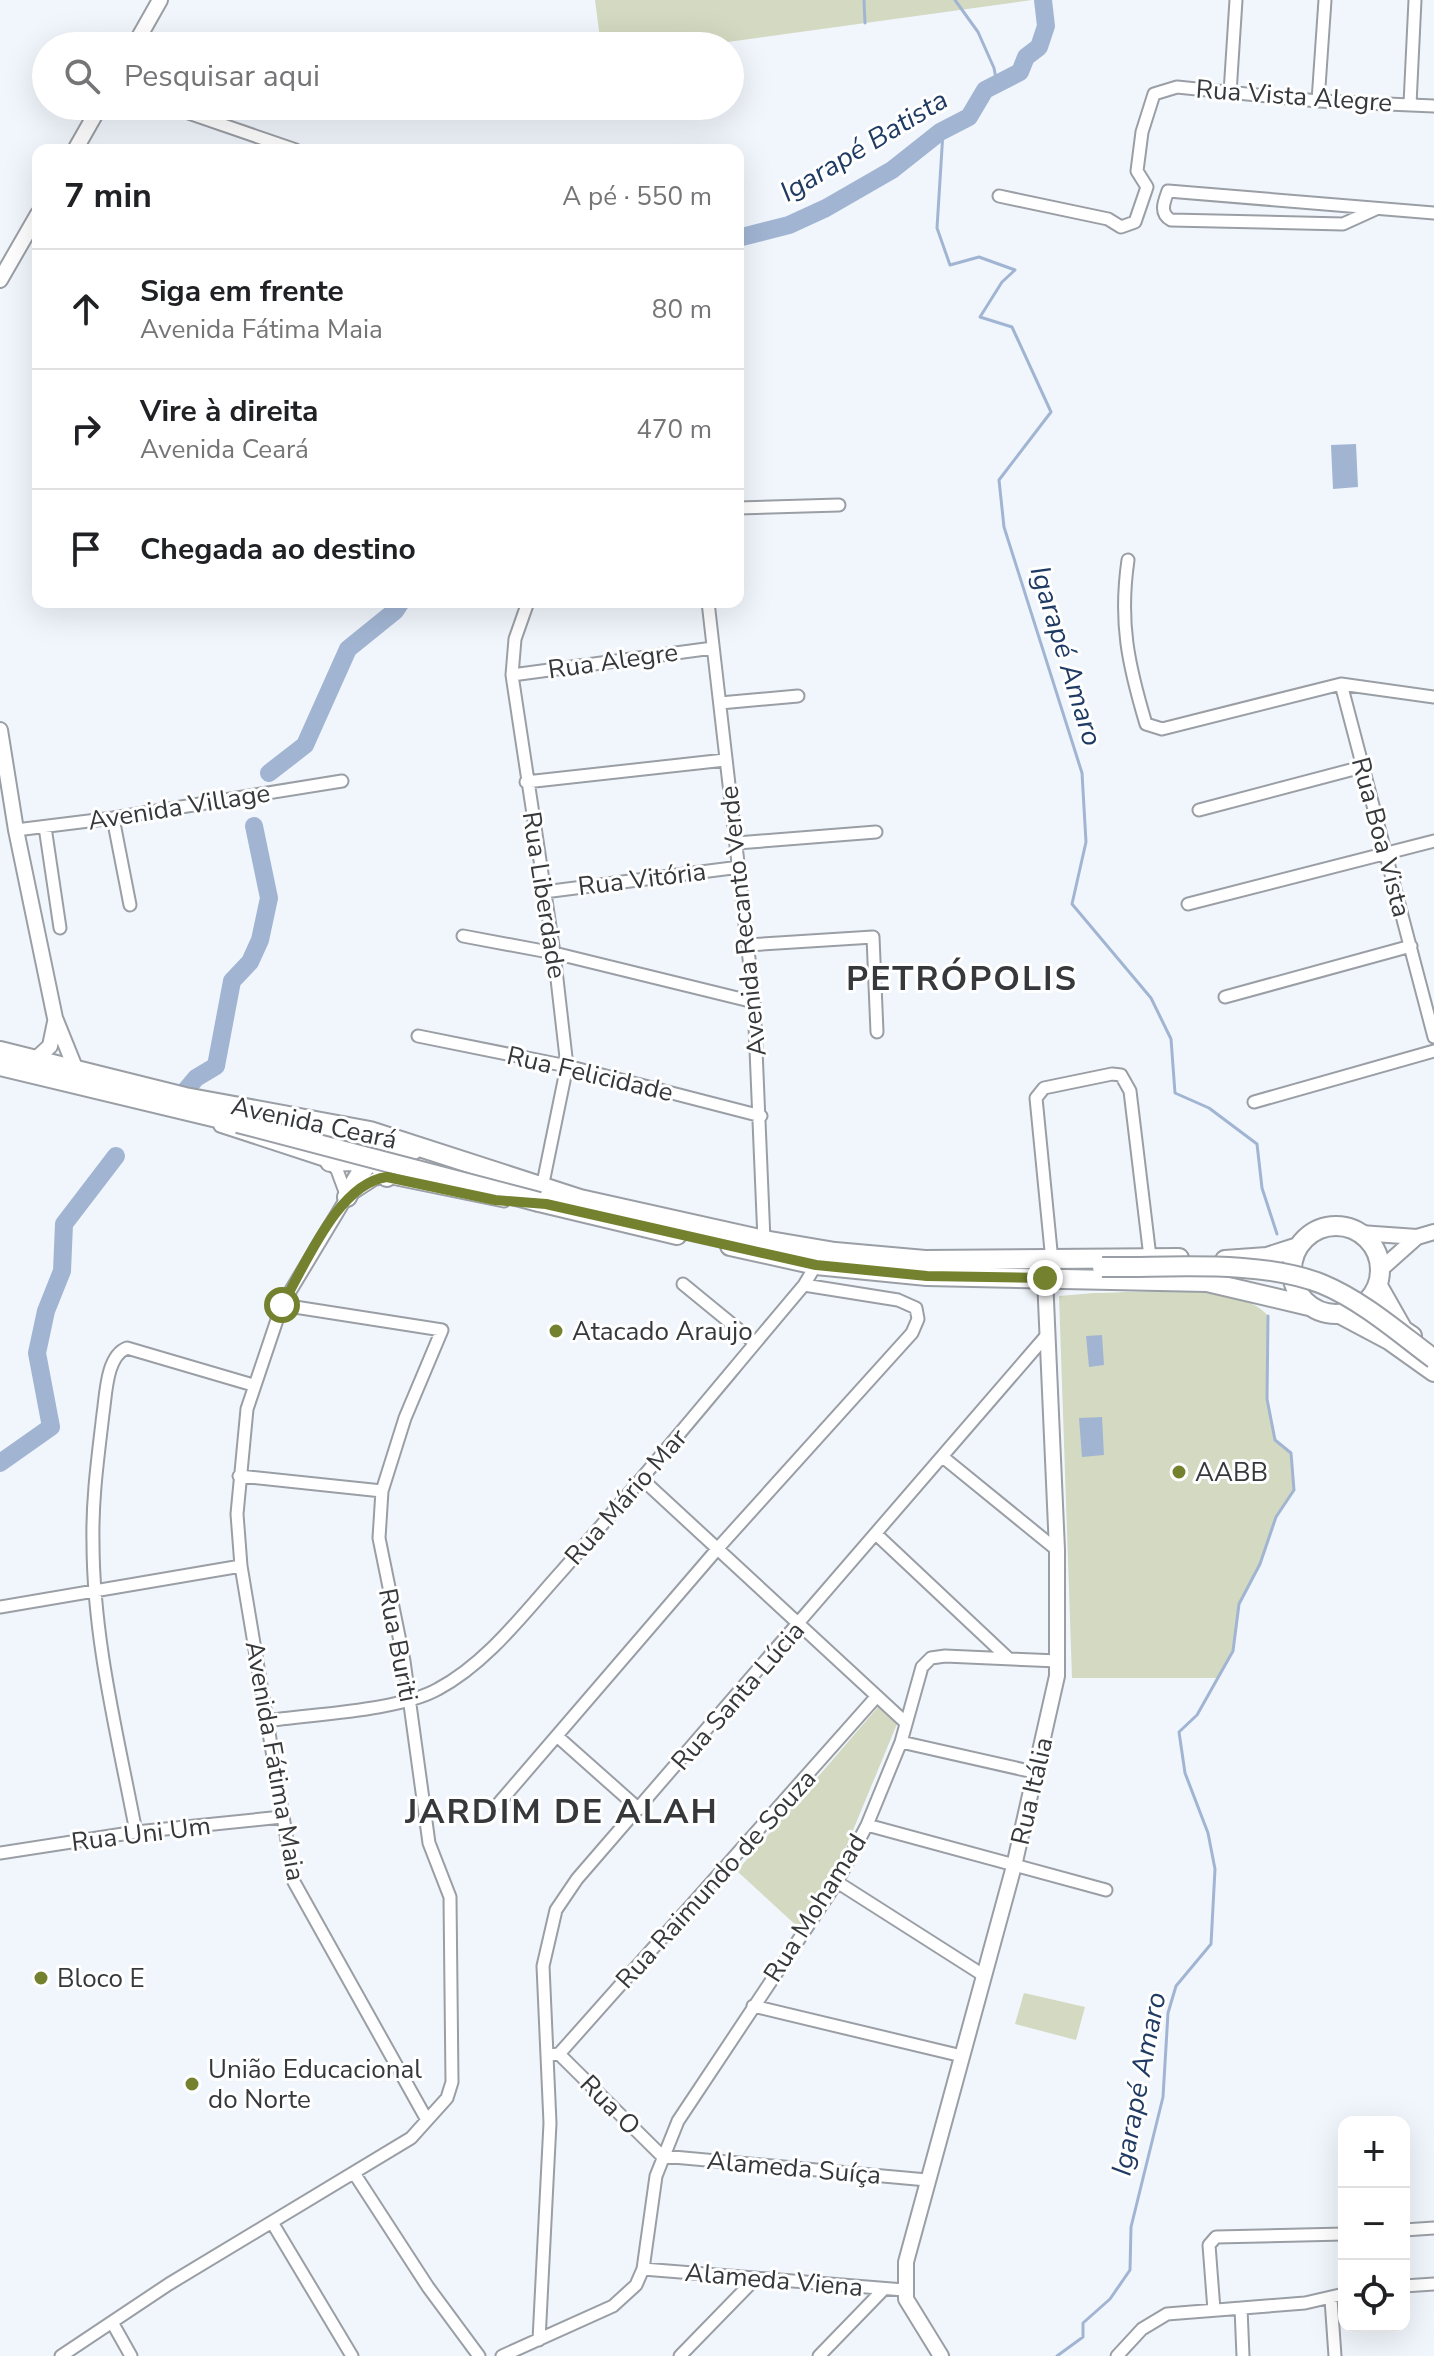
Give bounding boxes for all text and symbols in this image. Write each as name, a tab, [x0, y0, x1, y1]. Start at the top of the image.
search box	[32, 32, 744, 120]
icon: search	[60, 54, 104, 98]
text: Pesquisar aqui	[124, 56, 320, 97]
street label: Rua Vista Alegre	[1195, 72, 1393, 120]
water label: Igarapé Batista	[773, 81, 955, 211]
text: 7 min	[64, 173, 152, 219]
text: A pé · 550 m	[562, 179, 712, 214]
text: Siga em frente	[140, 271, 344, 312]
icon: ahead	[64, 287, 108, 331]
text: 80 m	[652, 292, 712, 327]
text: Avenida Fátima Maia	[140, 312, 383, 347]
text: Vire à direita	[140, 391, 318, 432]
icon: right	[64, 407, 108, 451]
text: 470 m	[636, 412, 712, 447]
text: Avenida Ceará	[140, 432, 309, 467]
icon: arrive	[64, 527, 108, 571]
text: Chegada ao destino	[140, 529, 416, 570]
water label: Igarapé Amaro	[1021, 561, 1111, 751]
street label: Rua Alegre	[546, 635, 680, 687]
street label: Rua Boa Vista	[1343, 753, 1419, 921]
street label: Avenida Village	[85, 775, 273, 839]
street label: Avenida Recanto Verde	[711, 784, 775, 1058]
street label: Rua Liberdade	[514, 809, 574, 981]
street label: Rua Vitória	[576, 854, 708, 904]
district label: PETRÓPOLIS	[846, 956, 1078, 1002]
street label: Rua Felicidade	[503, 1038, 677, 1110]
street label: Avenida Ceará	[228, 1088, 400, 1158]
route end	[1027, 1260, 1063, 1296]
route start	[264, 1287, 300, 1323]
place label: Atacado Araujo	[572, 1314, 753, 1349]
marker: Atacado Araujo	[547, 1322, 565, 1340]
street label: Rua Mário Mar	[557, 1421, 696, 1573]
place label: AABB	[1195, 1455, 1268, 1490]
marker: AABB	[1170, 1463, 1188, 1481]
street label: Rua Buriti	[370, 1585, 426, 1705]
street label: Rua Santa Lúcia	[664, 1614, 812, 1778]
street label: Avenida Fátima Maia	[237, 1638, 313, 1884]
street label: Rua Itália	[1003, 1734, 1061, 1848]
street label: Rua Raimundo de Souza	[608, 1762, 824, 1996]
district label: JARDIM DE ALAH	[404, 1789, 719, 1835]
street label: Rua Uni Um	[69, 1808, 213, 1860]
street label: Rua Mohamad	[755, 1827, 875, 1989]
place label: Bloco E	[57, 1961, 145, 1996]
marker: Bloco E	[32, 1969, 50, 1987]
water label: Igarapé Amaro	[1103, 1989, 1175, 2179]
place label: União Educacional do Norte	[208, 2052, 422, 2117]
street label: Rua O	[572, 2067, 648, 2143]
marker: União Educacional do Norte	[183, 2075, 201, 2093]
map controls	[1338, 2116, 1410, 2332]
button: +	[1338, 2116, 1410, 2188]
street label: Alameda Suíça	[706, 2143, 882, 2193]
button: −	[1338, 2188, 1410, 2260]
street label: Alameda Viena	[684, 2255, 864, 2305]
button: locate	[1338, 2260, 1410, 2332]

